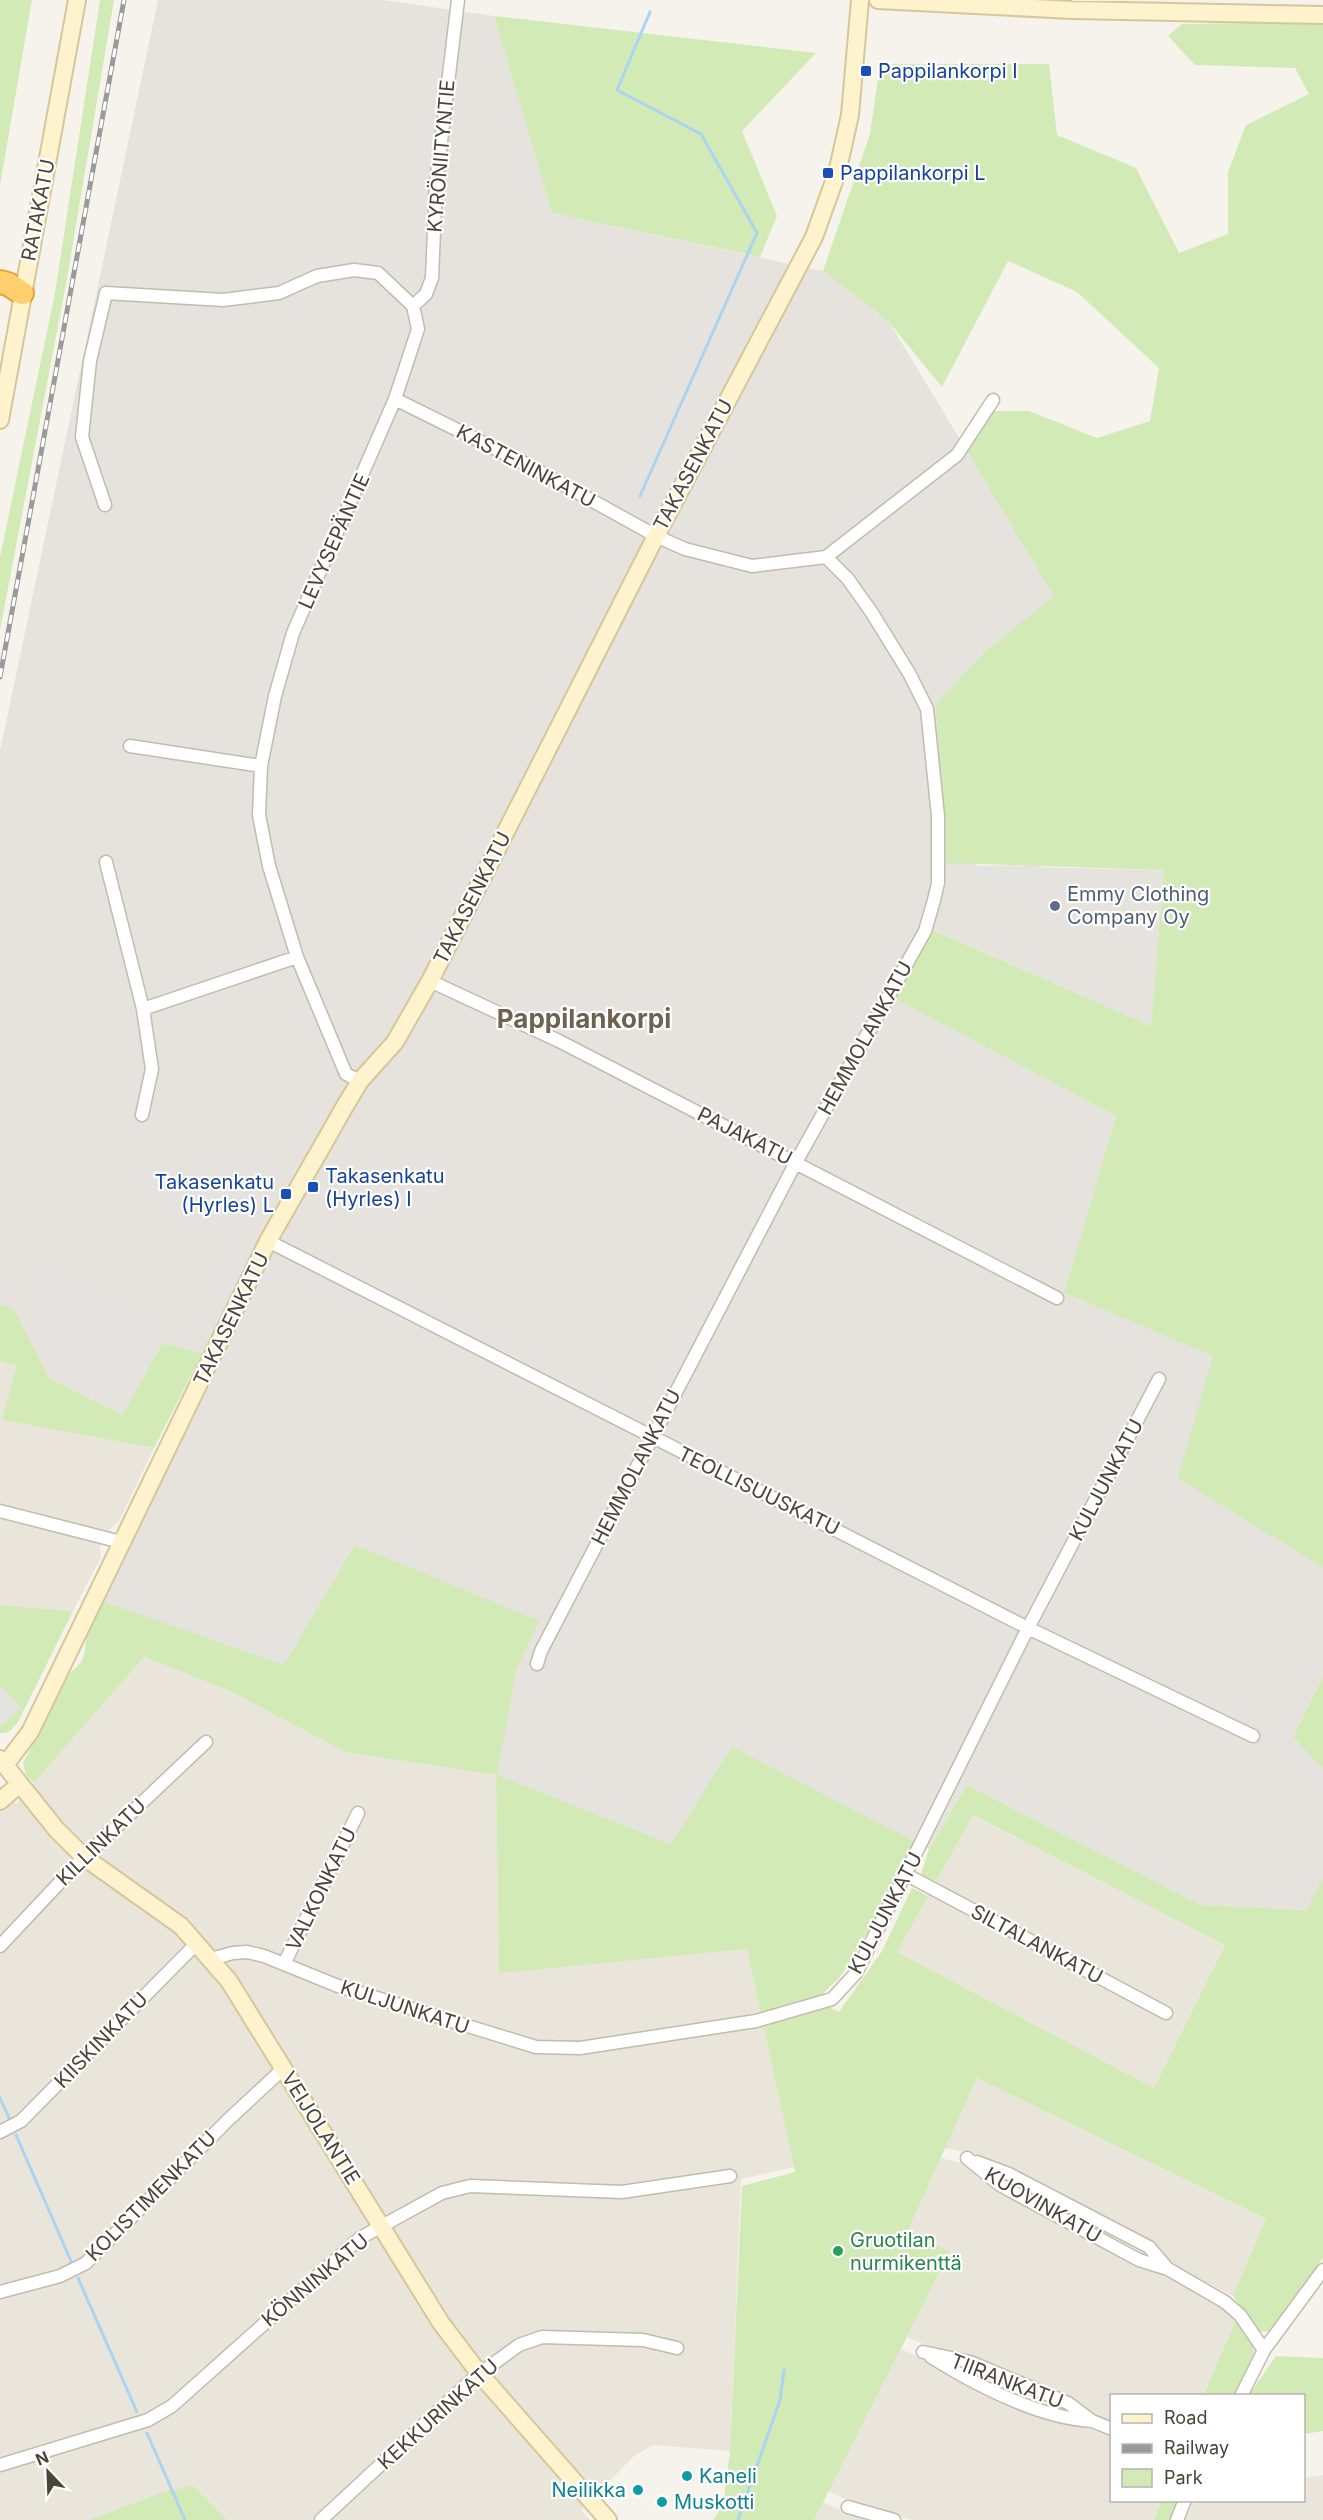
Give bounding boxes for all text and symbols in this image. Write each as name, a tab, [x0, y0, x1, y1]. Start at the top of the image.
place label: Pappilankorpi I	[878, 59, 1018, 83]
marker: Pappilankorpi I	[859, 64, 873, 78]
street label: KYRÖNIITYNTIE	[422, 79, 460, 233]
street label: RATAKATU	[16, 157, 60, 263]
place label: Pappilankorpi L	[840, 161, 986, 185]
marker: Pappilankorpi L	[821, 166, 835, 180]
street label: TAKASENKATU	[648, 395, 738, 535]
street label: KASTENINKATU	[452, 419, 600, 513]
street label: LEVYSEPÄNTIE	[293, 469, 375, 613]
street label: TAKASENKATU	[428, 828, 516, 968]
place label: Emmy Clothing Company Oy	[1067, 882, 1209, 929]
marker: Emmy Clothing Company Oy	[1048, 899, 1062, 913]
street label: HEMMOLANKATU	[813, 957, 917, 1119]
district label: Pappilankorpi	[497, 1003, 671, 1034]
street label: PAJAKATU	[694, 1102, 796, 1170]
place label: Takasenkatu (Hyrles) I	[325, 1164, 445, 1211]
place label: Takasenkatu (Hyrles) L	[155, 1170, 274, 1217]
marker: Takasenkatu (Hyrles) I	[306, 1180, 320, 1194]
marker: Takasenkatu (Hyrles) L	[279, 1187, 293, 1201]
street label: TAKASENKATU	[188, 1248, 274, 1390]
street label: HEMMOLANKATU	[586, 1385, 686, 1549]
street label: KULJUNKATU	[1064, 1415, 1148, 1545]
street label: TEOLLISUUSKATU	[674, 1441, 844, 1541]
street label: KILLINKATU	[51, 1793, 151, 1891]
street label: VALKONKATU	[281, 1824, 361, 1954]
street label: KULJUNKATU	[843, 1848, 927, 1978]
street label: SILTALANKATU	[967, 1899, 1107, 1989]
street label: KULJUNKATU	[337, 1975, 473, 2039]
street label: KIISKINKATU	[49, 1987, 153, 2093]
street label: VEIJOLANTIE	[277, 2067, 365, 2189]
street label: KOLISTIMENKATU	[81, 2126, 221, 2266]
street label: KUOVINKATU	[980, 2162, 1106, 2248]
street label: KÖNNINKATU	[257, 2228, 373, 2332]
place label: Gruotilan nurmikenttä	[850, 2228, 962, 2275]
marker: Gruotilan nurmikenttä	[831, 2244, 845, 2258]
street label: TIIRANKATU	[947, 2349, 1067, 2413]
street label: KEKKURINKATU	[373, 2354, 503, 2474]
legend	[1110, 2394, 1305, 2502]
text: Road	[1164, 2407, 1207, 2428]
text: Railway	[1164, 2437, 1229, 2458]
north arrow	[18, 2442, 78, 2502]
text: N	[33, 2447, 52, 2470]
place label: Kaneli	[699, 2464, 757, 2488]
text: Park	[1164, 2467, 1203, 2488]
marker: Kaneli	[680, 2469, 694, 2483]
place label: Neilikka	[552, 2478, 626, 2502]
marker: Neilikka	[631, 2483, 645, 2497]
place label: Muskotti	[674, 2490, 754, 2514]
marker: Muskotti	[655, 2495, 669, 2509]

